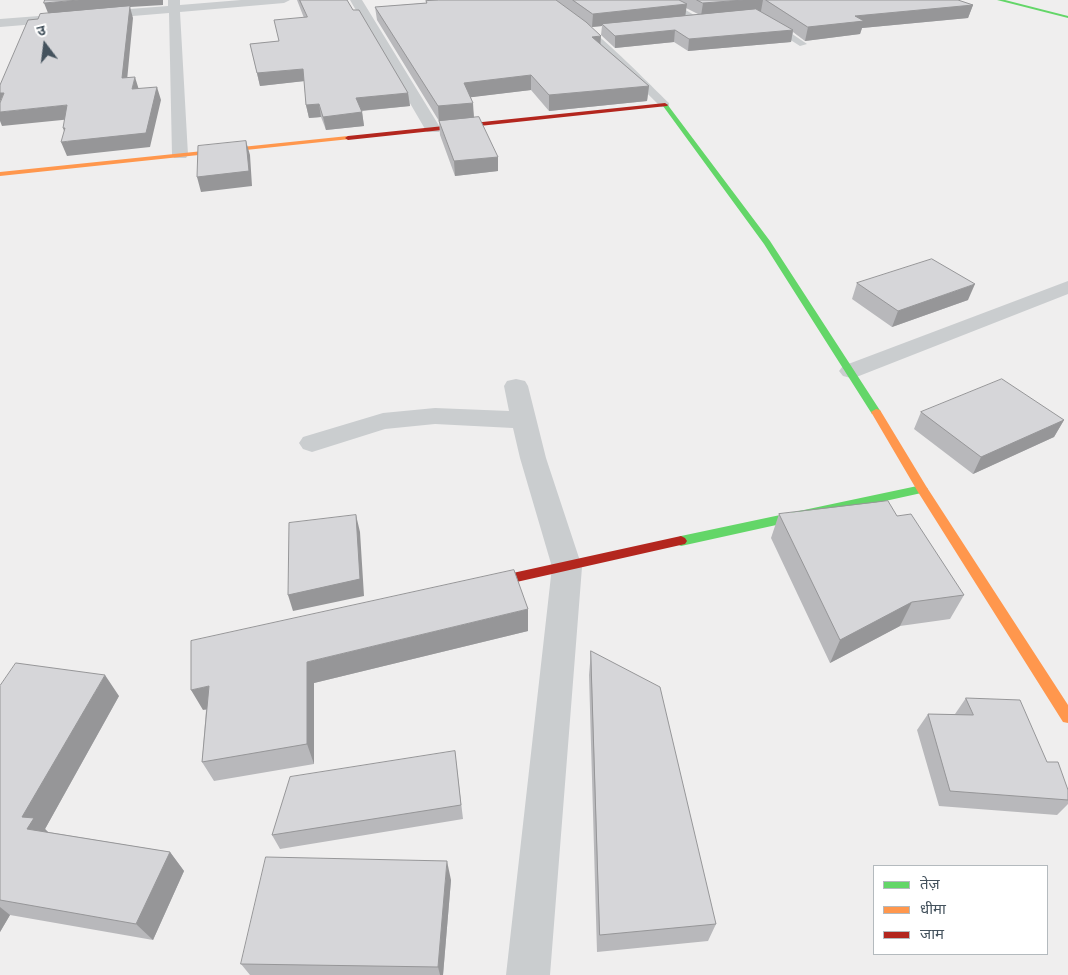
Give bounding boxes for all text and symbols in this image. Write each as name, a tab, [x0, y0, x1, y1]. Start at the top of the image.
north arrow	[20, 20, 70, 70]
text: उ	[35, 21, 47, 39]
legend	[873, 865, 1048, 955]
text: तेज़	[920, 874, 940, 892]
text: धीमा	[920, 899, 946, 917]
text: जाम	[920, 924, 944, 942]

